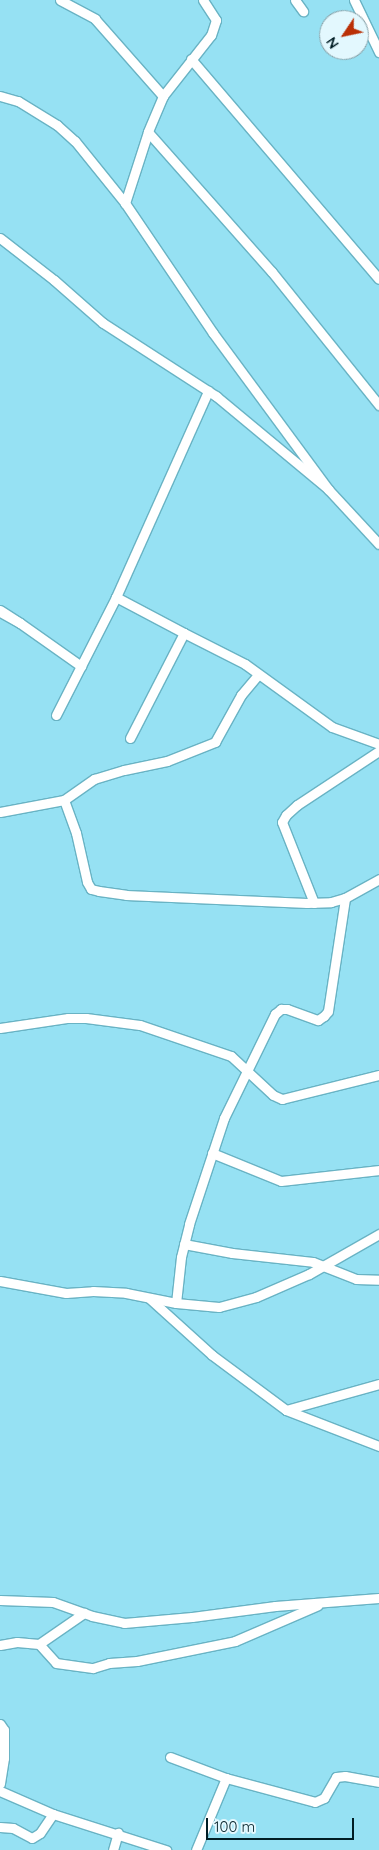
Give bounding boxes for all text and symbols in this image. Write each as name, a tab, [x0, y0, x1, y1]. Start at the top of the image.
north arrow	[319, 10, 369, 60]
text: N	[322, 34, 343, 52]
scale bar	[209, 1808, 356, 1840]
text: 100 m	[214, 1817, 255, 1836]

